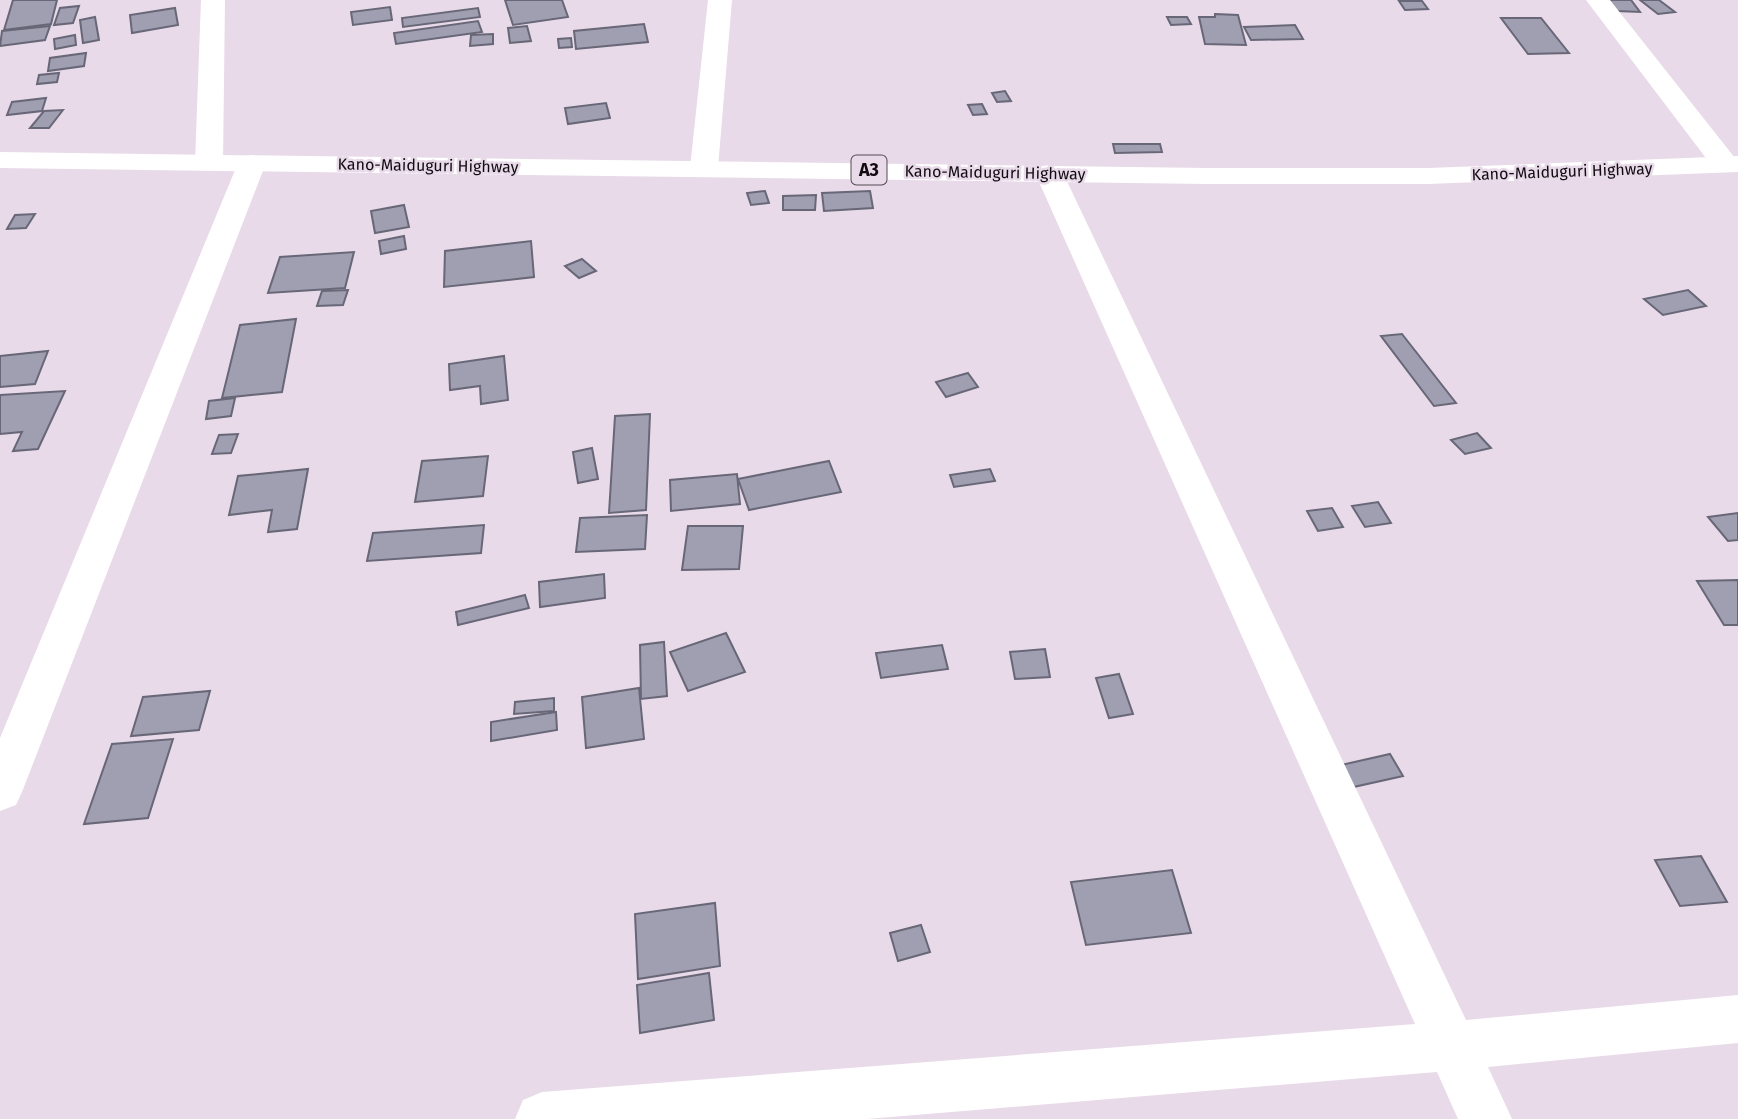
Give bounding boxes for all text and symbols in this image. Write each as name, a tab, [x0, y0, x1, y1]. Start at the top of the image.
street label: Kano-Maiduguri Highway	[337, 154, 519, 177]
road number: A3	[852, 155, 886, 184]
street label: Kano-Maiduguri Highway	[1471, 159, 1653, 184]
street label: Kano-Maiduguri Highway	[904, 161, 1086, 184]

